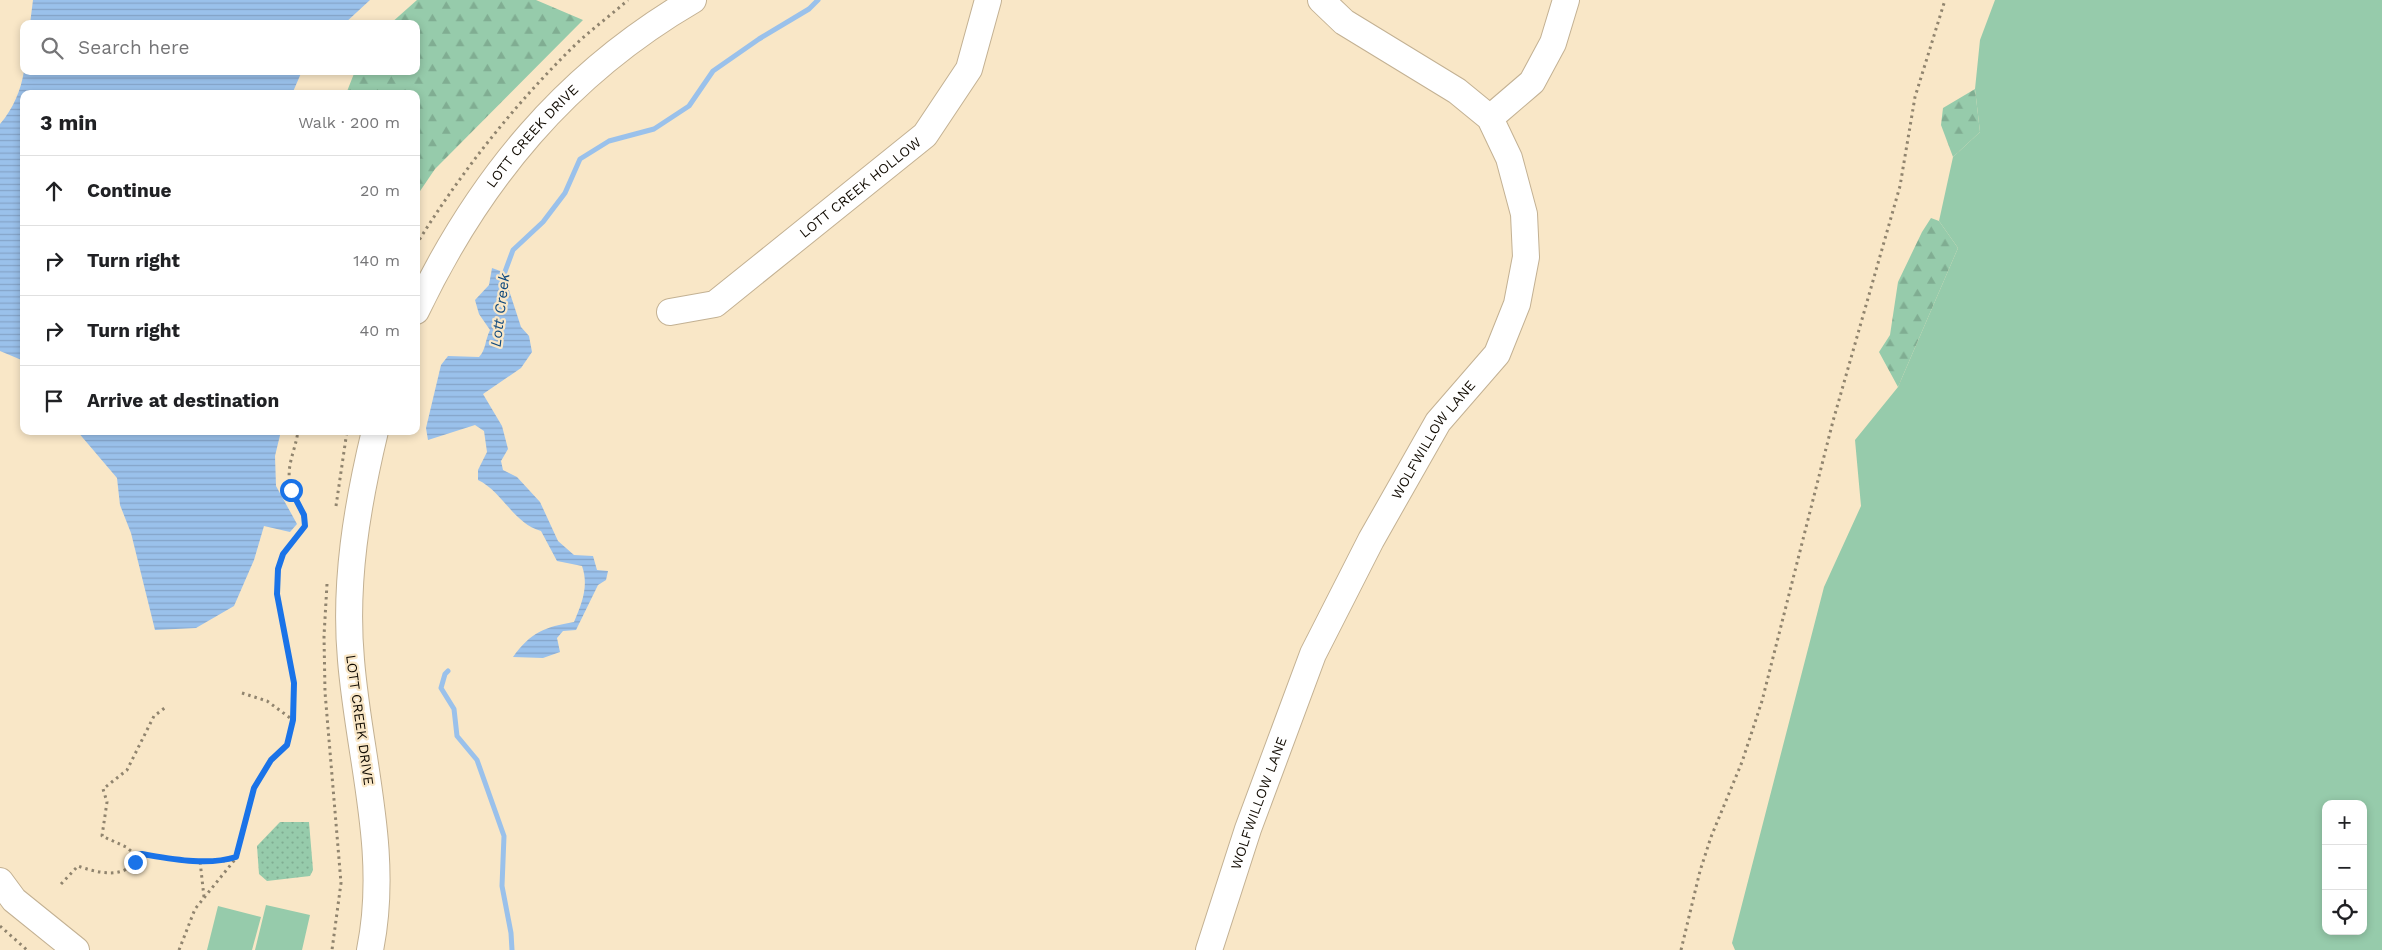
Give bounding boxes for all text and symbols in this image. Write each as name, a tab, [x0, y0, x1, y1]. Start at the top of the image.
search box	[20, 20, 420, 75]
icon: search	[38, 34, 66, 62]
text: Search here	[78, 36, 189, 59]
street label: LOTT CREEK DRIVE	[483, 81, 581, 191]
text: 3 min	[40, 110, 97, 135]
text: Walk · 200 m	[298, 113, 400, 132]
street label: LOTT CREEK HOLLOW	[796, 134, 924, 241]
icon: ahead	[40, 177, 68, 205]
text: Continue	[87, 179, 171, 202]
text: 20 m	[360, 181, 400, 200]
icon: right	[40, 247, 68, 275]
text: Turn right	[87, 249, 180, 272]
text: 140 m	[353, 251, 400, 270]
water label: Lott Creek	[487, 271, 514, 348]
icon: right	[40, 317, 68, 345]
text: Turn right	[87, 319, 180, 342]
text: 40 m	[360, 321, 400, 340]
street label: WOLFWILLOW LANE	[1388, 377, 1479, 502]
icon: arrive	[40, 387, 68, 415]
text: Arrive at destination	[87, 389, 279, 412]
route start	[280, 479, 303, 502]
street label: LOTT CREEK DRIVE	[343, 654, 377, 786]
street label: WOLFWILLOW LANE	[1227, 734, 1290, 872]
map controls	[2322, 800, 2367, 935]
button: +	[2322, 800, 2367, 845]
button: −	[2322, 845, 2367, 890]
route end	[124, 851, 147, 874]
button: locate	[2322, 890, 2367, 935]

